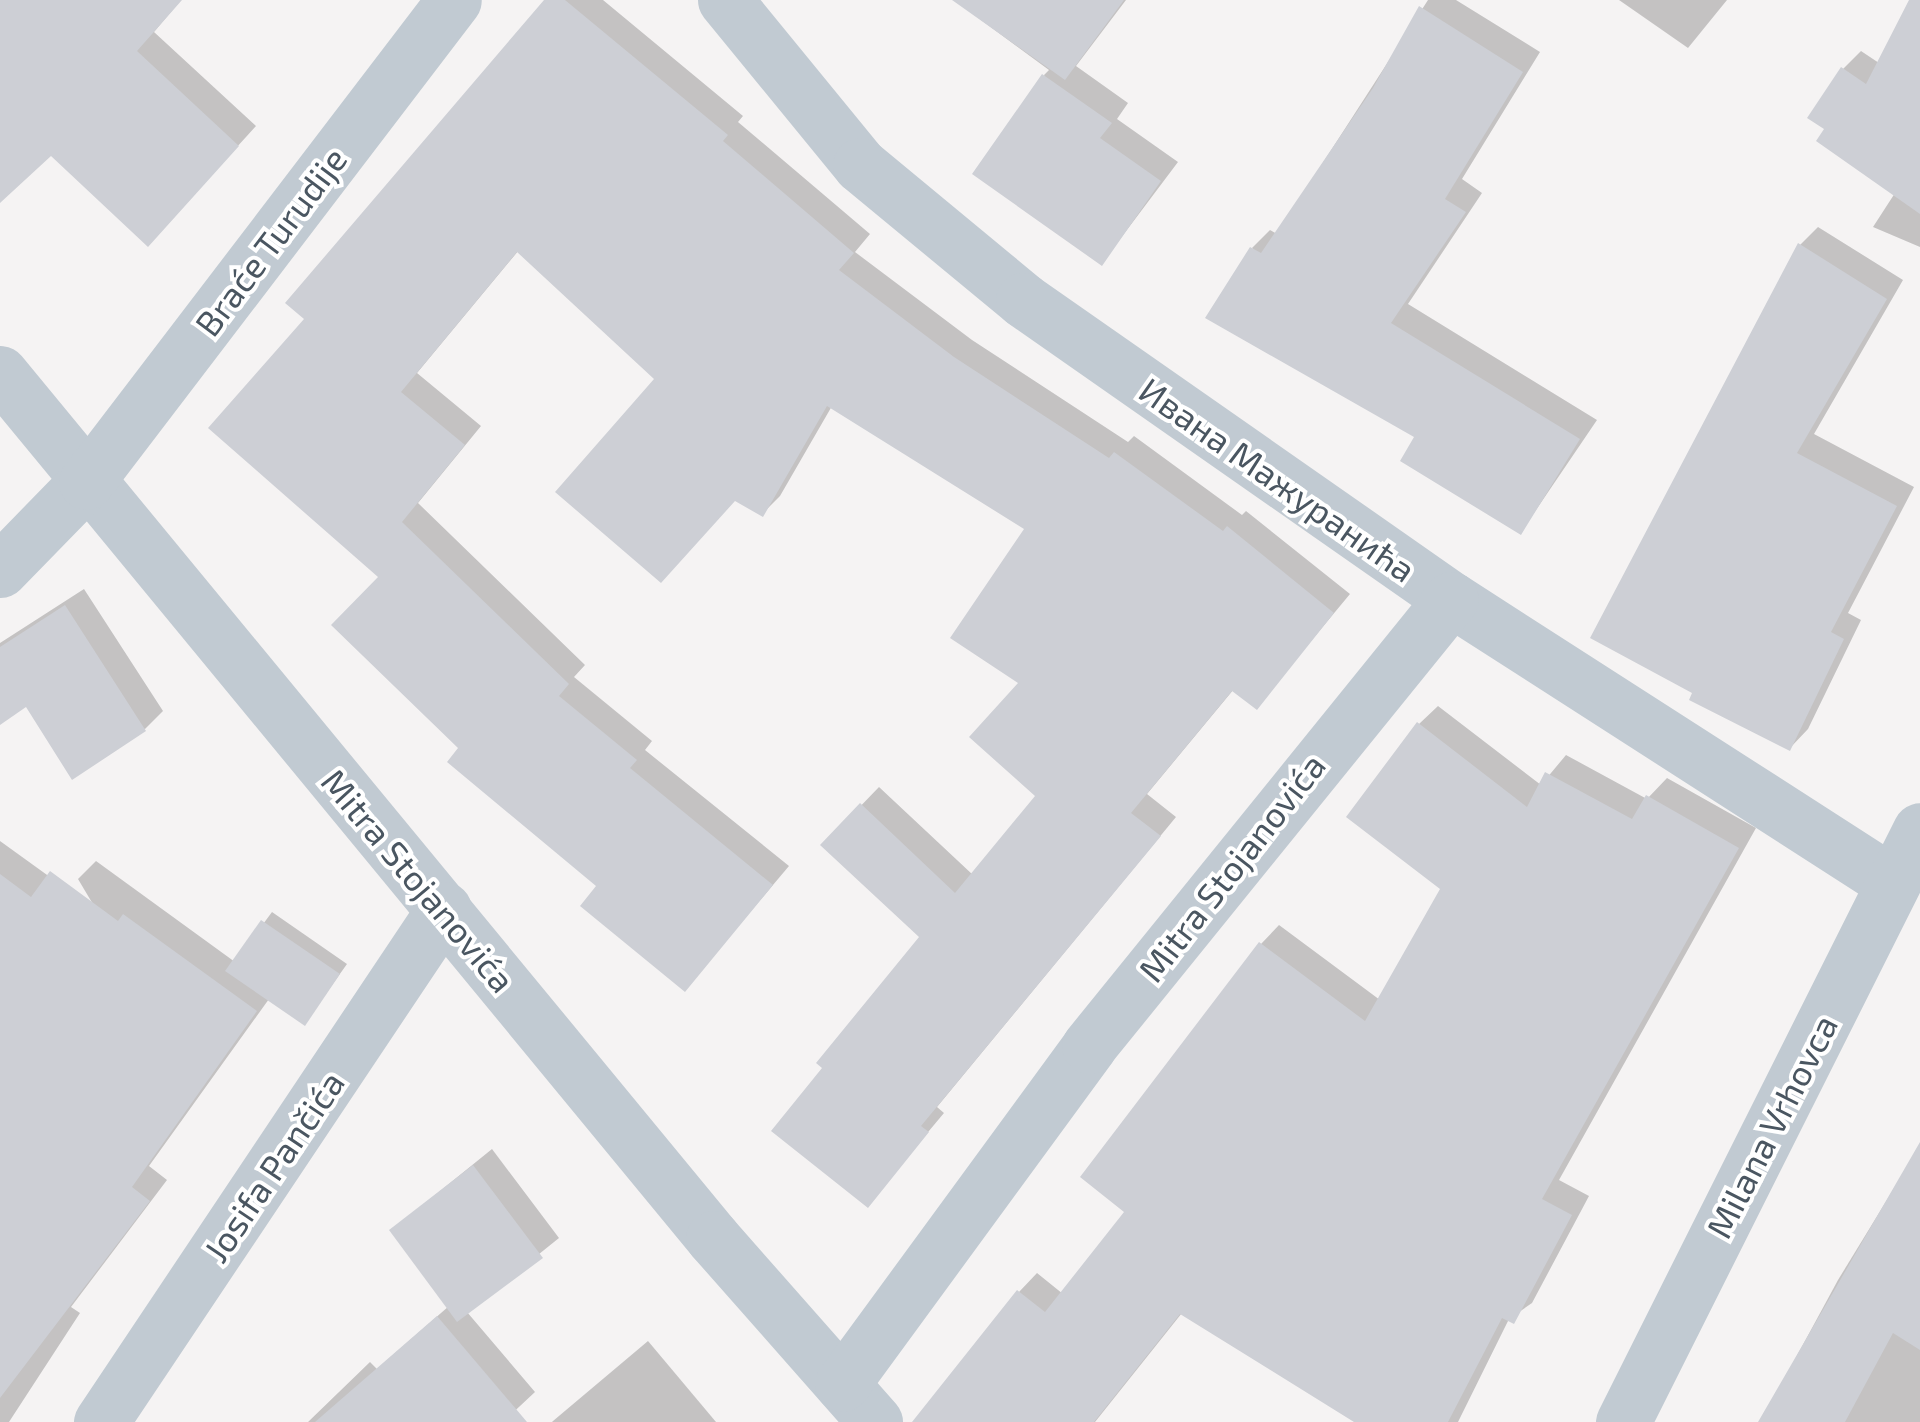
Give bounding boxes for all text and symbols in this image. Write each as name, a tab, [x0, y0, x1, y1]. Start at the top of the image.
street label: Braće Turudije	[185, 138, 355, 344]
street label: Ивана Мажуранића	[1132, 368, 1424, 590]
street label: Mitra Stojanovića	[1129, 745, 1333, 989]
street label: Mitra Stojanovića	[314, 760, 524, 1000]
street label: Milana Vrhovca	[1697, 1007, 1845, 1245]
street label: Josifa Pančića	[194, 1063, 352, 1269]

